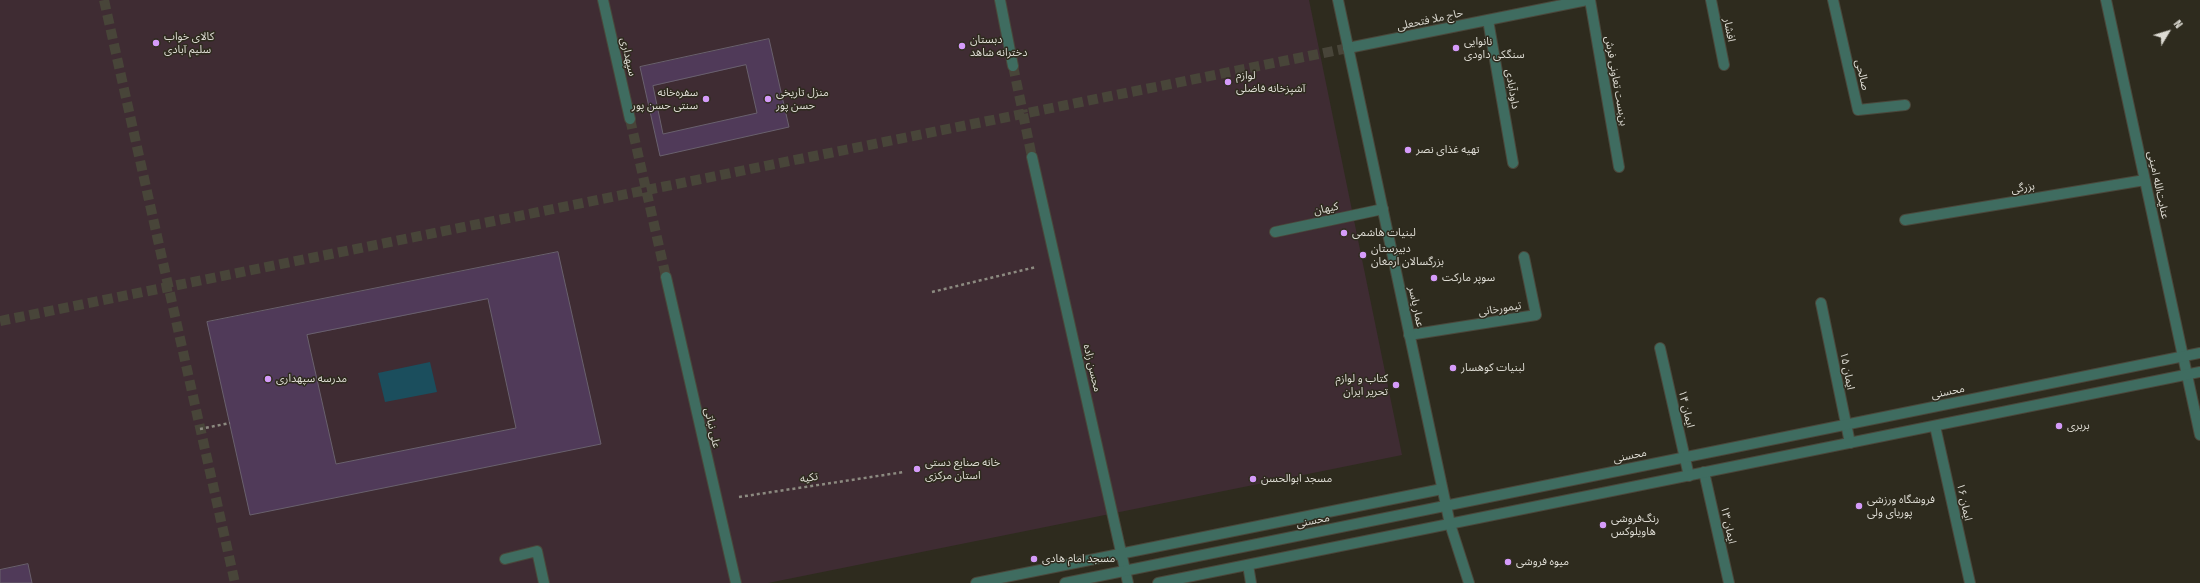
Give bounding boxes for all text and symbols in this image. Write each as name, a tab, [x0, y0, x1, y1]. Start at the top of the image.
street label: حاج ملا فتحعلی	[1396, 7, 1464, 33]
north arrow	[2148, 12, 2188, 52]
street label: افشار	[1720, 17, 1738, 43]
text: N	[2171, 18, 2185, 31]
place label: کالای خواب سلیم آبادی	[164, 30, 214, 56]
place label: دبستان دخترانه شاهد	[970, 33, 1027, 59]
place label: نانوایی سنگکی داودی	[1464, 35, 1525, 61]
street label: بن‌بست تعاونی فرش	[1602, 35, 1630, 127]
street label: سپهداری	[617, 36, 639, 78]
marker: کالای خواب سلیم آبادی	[151, 38, 161, 48]
marker: دبستان دخترانه شاهد	[957, 41, 967, 51]
marker: نانوایی سنگکی داودی	[1451, 43, 1461, 53]
street label: صالحی	[1852, 58, 1872, 92]
street label: داودآبادی	[1502, 68, 1522, 110]
place label: لوازم آشپزخانه فاضلی	[1236, 69, 1305, 95]
marker: لوازم آشپزخانه فاضلی	[1223, 77, 1233, 87]
place label: سفره‌خانه سنتی حسن پور	[632, 86, 698, 112]
place label: منزل تاریخی حسن پور	[776, 86, 829, 112]
marker: سفره‌خانه سنتی حسن پور	[701, 94, 711, 104]
marker: منزل تاریخی حسن پور	[763, 94, 773, 104]
place label: تهیه غذای نصر	[1416, 143, 1480, 157]
marker: تهیه غذای نصر	[1403, 145, 1413, 155]
street label: عنایت‌الله امینی	[2144, 150, 2172, 220]
street label: بزرگی	[2010, 180, 2036, 196]
street label: کیهان	[1312, 200, 1340, 218]
place label: لبنیات هاشمی	[1352, 226, 1416, 240]
marker: لبنیات هاشمی	[1339, 228, 1349, 238]
place label: دبیرستان بزرگسالان ارمغان	[1371, 242, 1444, 268]
marker: دبیرستان بزرگسالان ارمغان	[1358, 250, 1368, 260]
place label: سوپر مارکت	[1442, 271, 1495, 285]
marker: سوپر مارکت	[1429, 273, 1439, 283]
street label: عمار یاسر	[1405, 285, 1427, 329]
street label: تیمورخانی	[1478, 299, 1522, 319]
street label: محسن زاده	[1080, 343, 1104, 393]
street label: ایمان ۱۵	[1837, 351, 1857, 391]
place label: لبنیات کوهسار	[1461, 361, 1525, 375]
marker: لبنیات کوهسار	[1448, 363, 1458, 373]
place label: مدرسه سپهداری	[276, 372, 347, 386]
place label: کتاب و لوازم تحریر ایران	[1336, 372, 1388, 398]
marker: مدرسه سپهداری	[263, 374, 273, 384]
marker: کتاب و لوازم تحریر ایران	[1391, 380, 1401, 390]
street label: محسنی	[1930, 382, 1966, 402]
street label: ایمان ۱۴	[1675, 389, 1697, 429]
street label: علی نباتی	[701, 407, 723, 449]
place label: بربری	[2067, 419, 2090, 433]
marker: بربری	[2054, 421, 2064, 431]
street label: محسنی	[1612, 446, 1648, 466]
place label: خانه صنایع دستی استان مرکزی	[925, 456, 1000, 482]
marker: خانه صنایع دستی استان مرکزی	[912, 464, 922, 474]
street label: تکیه	[799, 470, 819, 486]
place label: مسجد ابوالحسن	[1261, 472, 1332, 486]
marker: مسجد ابوالحسن	[1248, 474, 1258, 484]
street label: ایمان ۱۶	[1954, 482, 1974, 522]
place label: فروشگاه ورزشی پوریای ولی	[1867, 493, 1935, 519]
marker: فروشگاه ورزشی پوریای ولی	[1854, 501, 1864, 511]
street label: ایمان ۱۳	[1718, 505, 1738, 545]
street label: محسنی	[1295, 511, 1331, 531]
place label: رنگ‌فروشی هاویلوکس	[1611, 512, 1659, 538]
marker: رنگ‌فروشی هاویلوکس	[1598, 520, 1608, 530]
place label: مسجد امام هادی	[1042, 552, 1115, 566]
marker: مسجد امام هادی	[1029, 554, 1039, 564]
place label: میوه فروشی	[1516, 555, 1569, 569]
marker: میوه فروشی	[1503, 557, 1513, 567]

